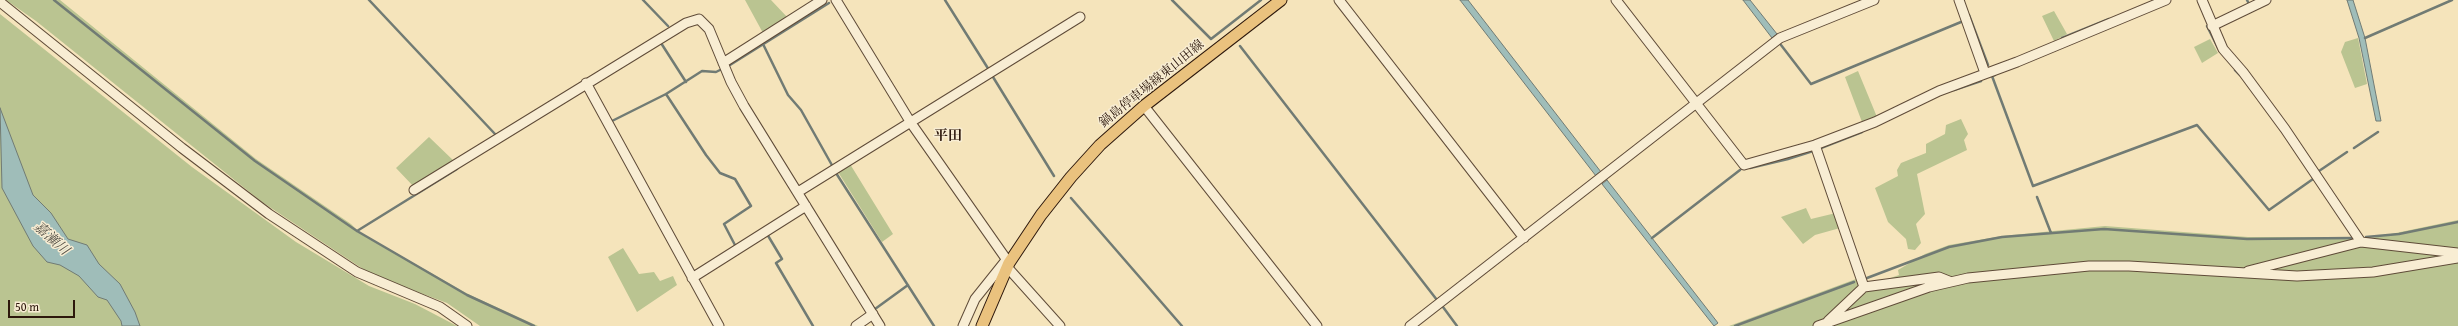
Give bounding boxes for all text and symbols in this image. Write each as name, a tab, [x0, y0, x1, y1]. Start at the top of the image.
street label: 鍋島停車場線東山田線	[1097, 37, 1207, 131]
district label: 平田	[934, 128, 962, 144]
water label: 嘉瀬川	[30, 219, 72, 259]
scale bar	[10, 292, 77, 318]
text: 50 m	[15, 298, 39, 315]

